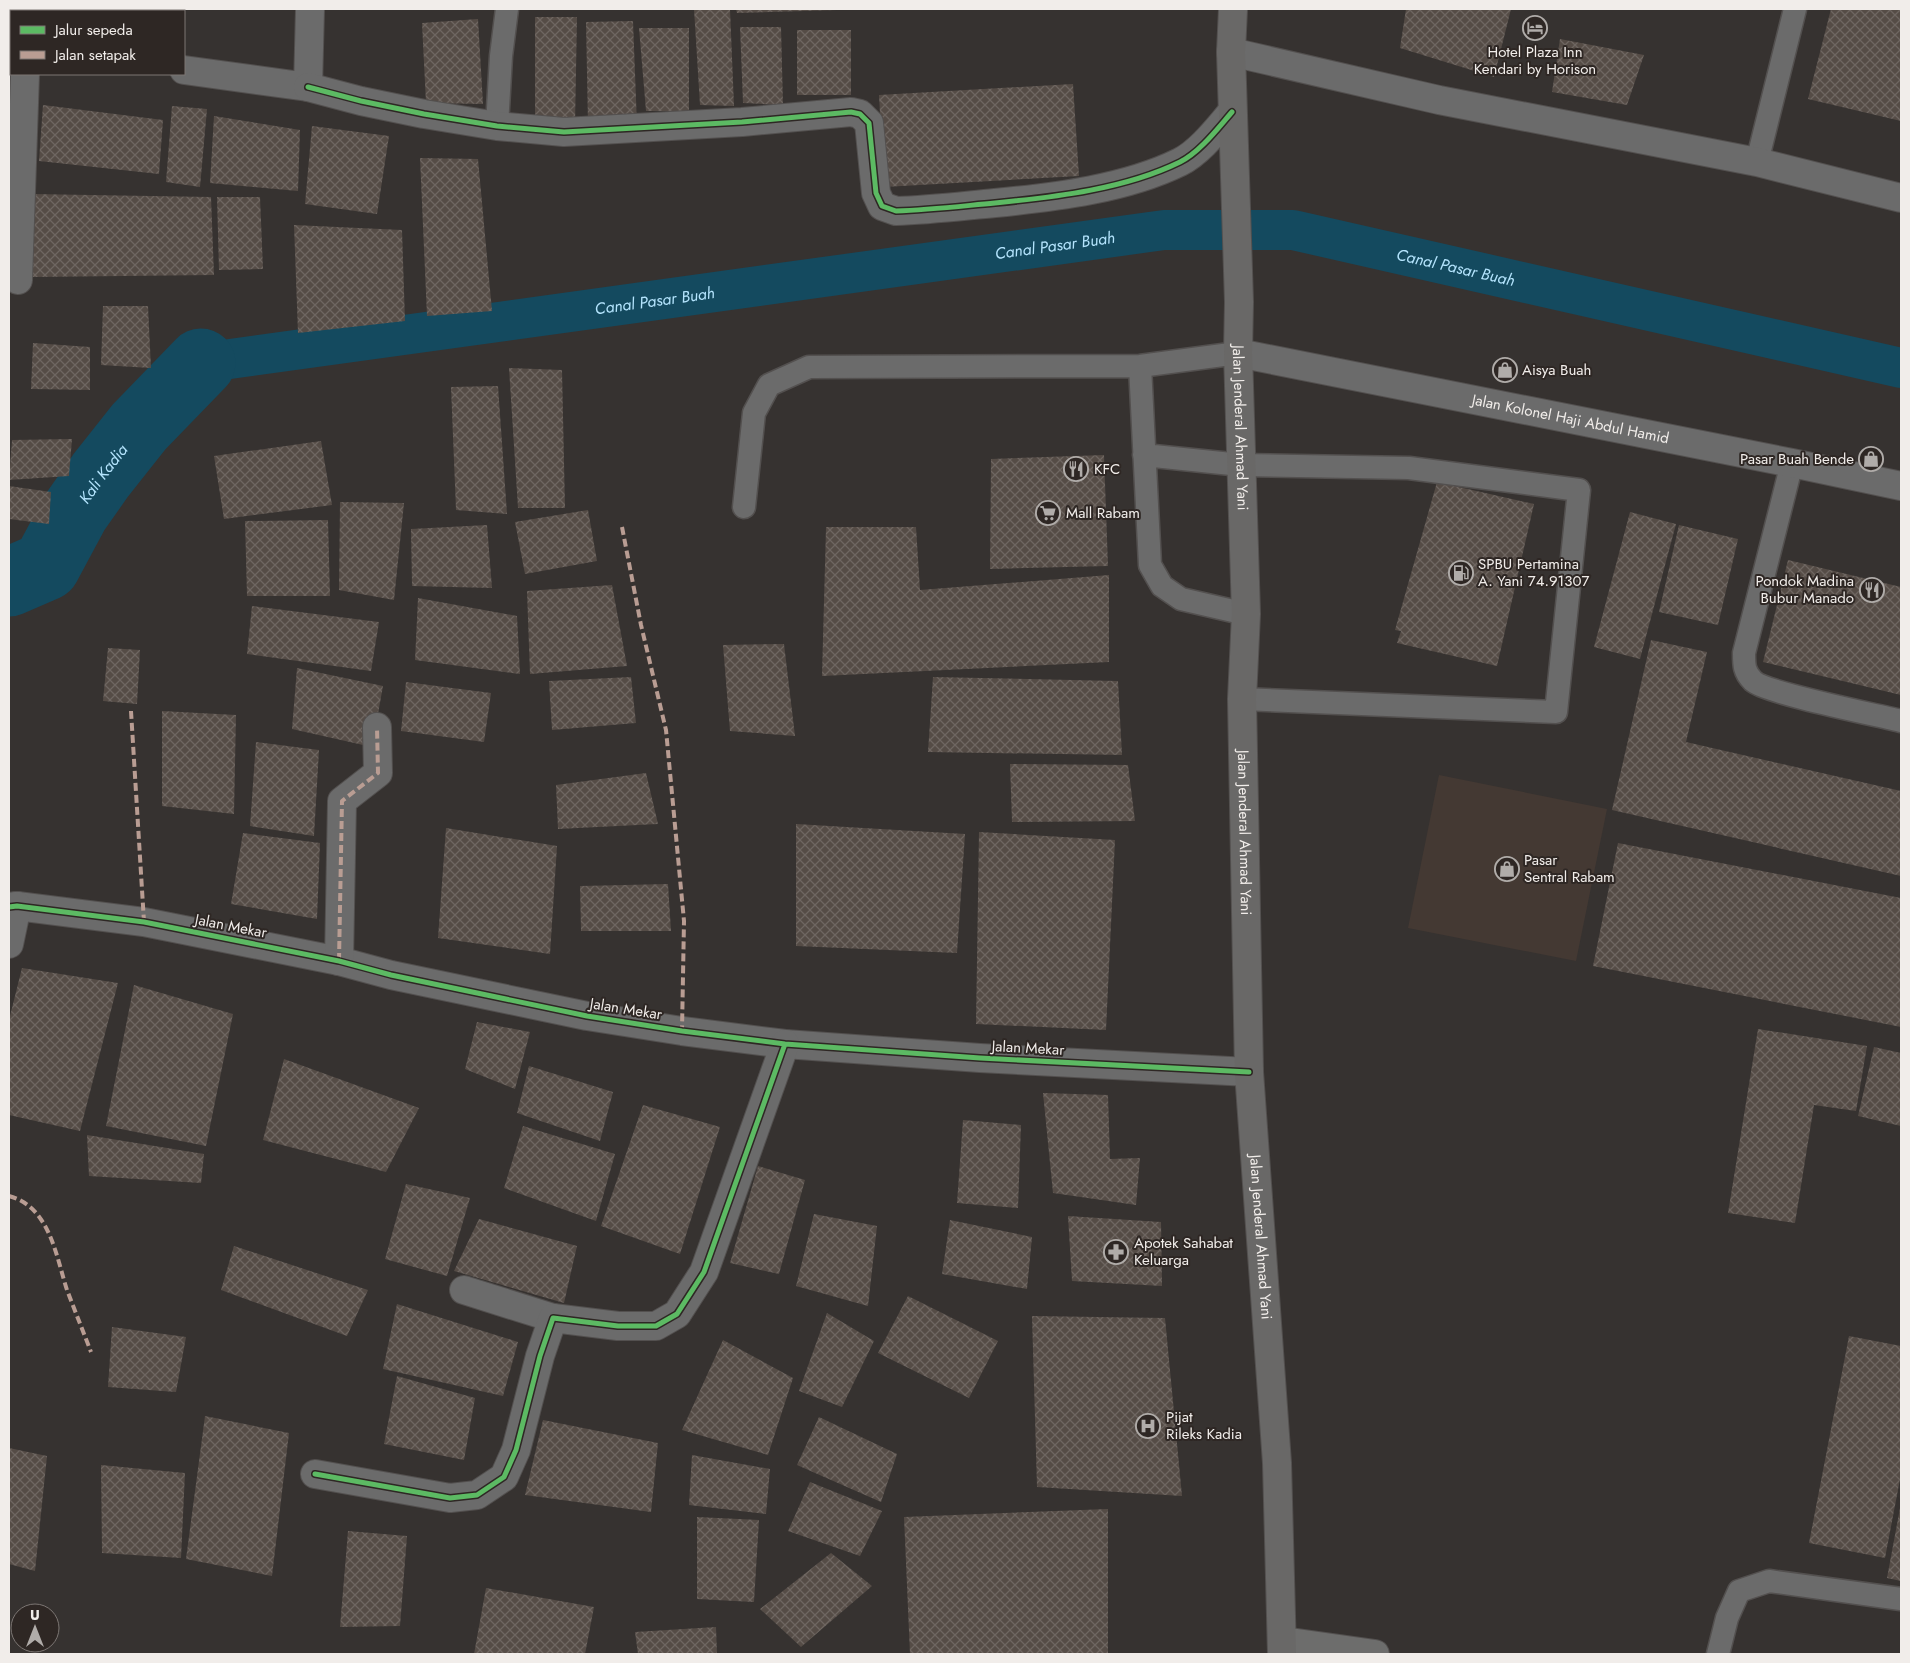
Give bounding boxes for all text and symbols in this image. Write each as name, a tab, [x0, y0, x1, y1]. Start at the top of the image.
legend	[10, 10, 185, 75]
hotel icon: Hotel Plaza Inn Kendari by Horison	[1522, 15, 1548, 41]
text: Jalur sepeda	[53, 19, 133, 41]
place label: Hotel Plaza Inn Kendari by Horison	[1474, 41, 1596, 80]
text: Jalan setapak	[53, 44, 136, 66]
water label: Canal Pasar Buah	[993, 225, 1116, 265]
water label: Canal Pasar Buah	[1394, 242, 1517, 292]
water label: Canal Pasar Buah	[593, 281, 716, 320]
street label: Jalan Jenderal Ahmad Yani	[1227, 343, 1254, 511]
shop icon: Aisya Buah	[1492, 357, 1518, 383]
place label: Aisya Buah	[1522, 359, 1591, 381]
street label: Jalan Kolonel Haji Abdul Hamid	[1468, 388, 1671, 449]
water label: Kali Kadia	[73, 439, 133, 508]
shop icon: Pasar Buah Bende	[1858, 446, 1884, 472]
place label: Pasar Buah Bende	[1740, 448, 1854, 470]
restaurant icon: KFC	[1063, 456, 1089, 482]
place label: KFC	[1094, 458, 1120, 480]
supermarket icon: Mall Rabam	[1035, 500, 1061, 526]
place label: Mall Rabam	[1066, 502, 1140, 524]
place label: SPBU Pertamina A. Yani 74.91307	[1478, 553, 1589, 592]
fuel station icon: SPBU Pertamina A. Yani 74.91307	[1448, 560, 1474, 586]
place label: Pondok Madina Bubur Manado	[1755, 570, 1854, 609]
restaurant icon: Pondok Madina Bubur Manado	[1859, 577, 1885, 603]
street label: Jalan Jenderal Ahmad Yani	[1232, 748, 1257, 916]
place label: Pasar Sentral Rabam	[1524, 849, 1615, 888]
shop icon: Pasar Sentral Rabam	[1494, 856, 1520, 882]
street label: Jalan Mekar	[191, 908, 270, 944]
street label: Jalan Mekar	[586, 992, 664, 1026]
street label: Jalan Mekar	[989, 1035, 1066, 1061]
street label: Jalan Jenderal Ahmad Yani	[1244, 1152, 1278, 1320]
place label: Apotek Sahabat Keluarga	[1134, 1232, 1233, 1271]
pharmacy icon: Apotek Sahabat Keluarga	[1103, 1239, 1129, 1265]
place label: Pijat Rileks Kadia	[1166, 1406, 1242, 1445]
hospital icon: Pijat Rileks Kadia	[1135, 1413, 1161, 1439]
north arrow	[10, 1603, 60, 1653]
text: U	[30, 1605, 40, 1625]

